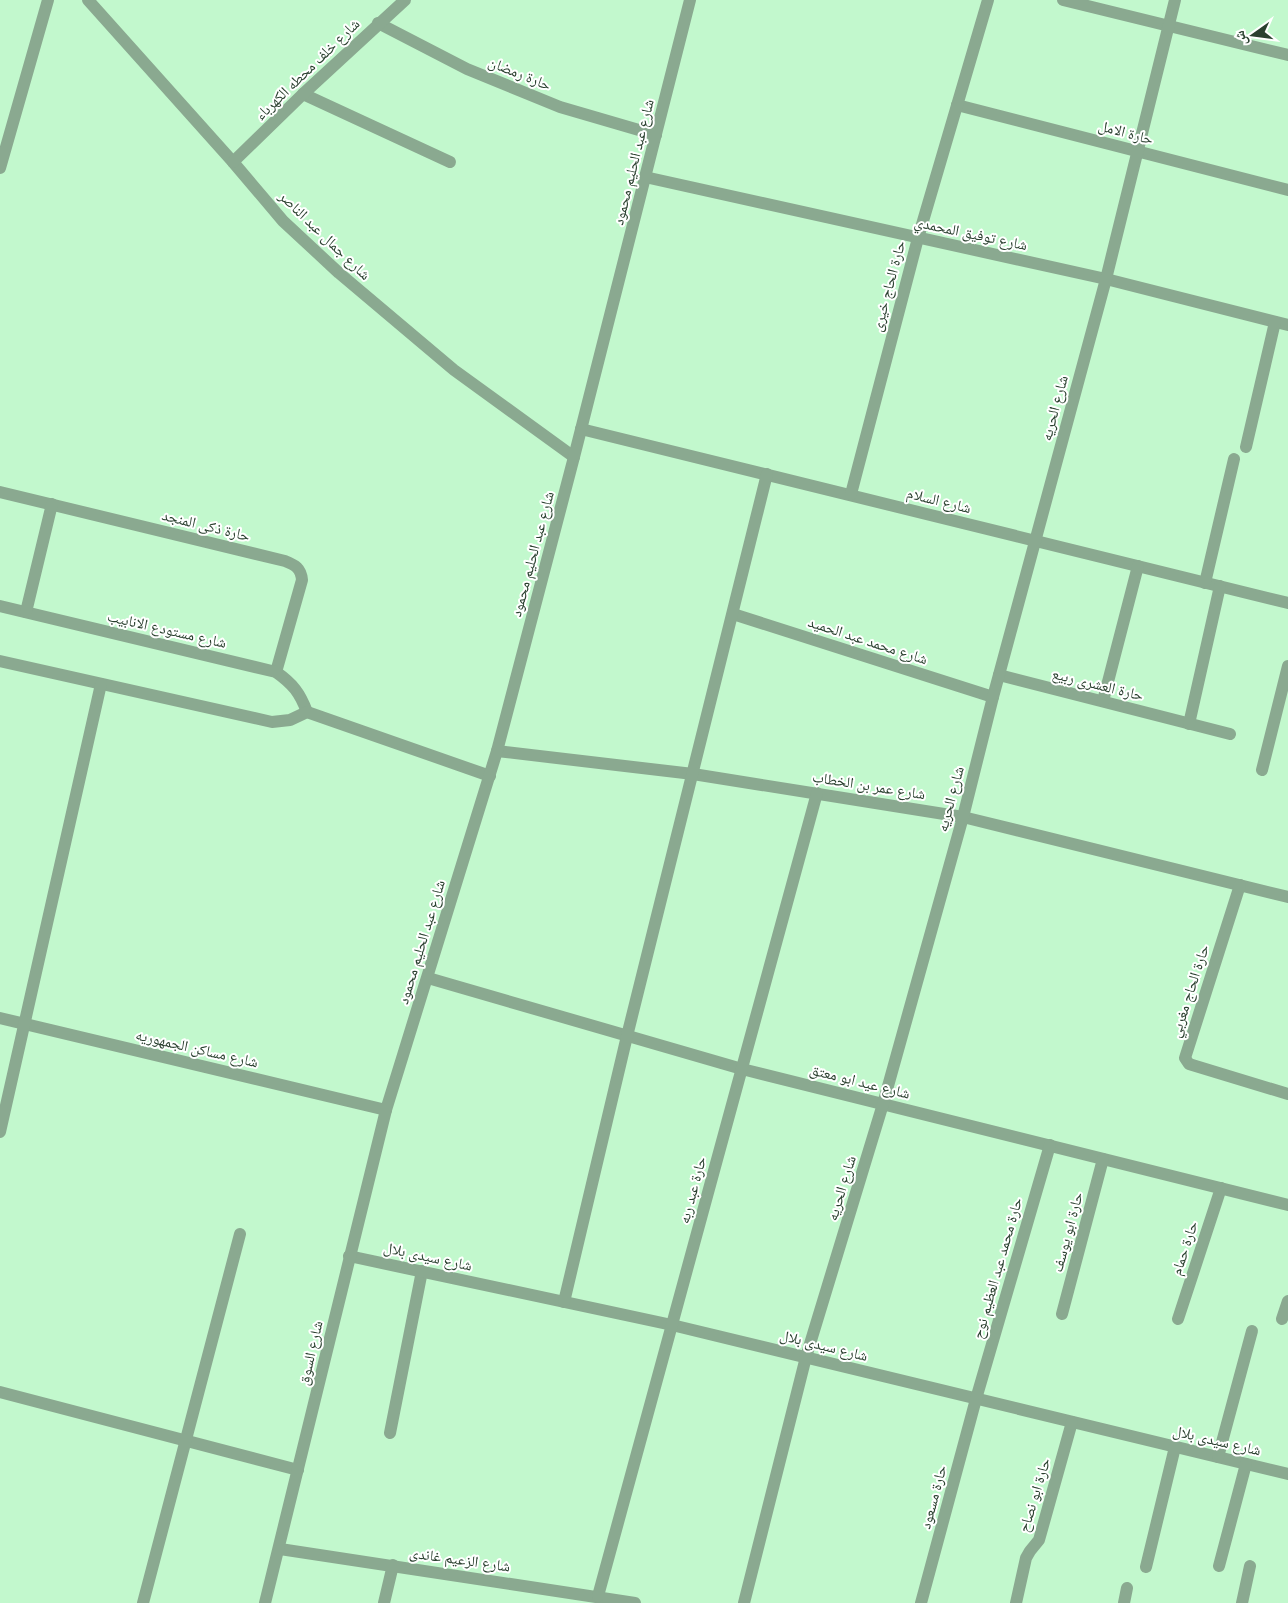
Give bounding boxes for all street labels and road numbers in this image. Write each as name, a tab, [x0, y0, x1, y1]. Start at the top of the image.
street label: شارع خلف محطه الكهرباء	[251, 14, 364, 125]
street label: حارة رمضان	[485, 52, 555, 95]
street label: شارع عبد الحليم محمود	[608, 97, 659, 227]
street label: حارة الامل	[1096, 116, 1156, 150]
street label: شارع جمال عبد الناصر	[274, 186, 375, 284]
street label: شارع توفيق المحمدي	[912, 212, 1029, 257]
street label: حارة الحاج خيرى	[867, 238, 910, 334]
street label: شارع الحريه	[1036, 373, 1073, 443]
street label: شارع السلام	[905, 483, 973, 518]
street label: شارع عبد الحليم محمود	[506, 489, 559, 619]
street label: حارة ذكى المنجد	[160, 505, 252, 546]
street label: شارع مستودع الانابيب	[105, 606, 229, 653]
street label: شارع محمد عبد الحميد	[805, 612, 930, 669]
street label: حارة العشرى ربيع	[1050, 663, 1146, 706]
street label: شارع الحريه	[932, 764, 969, 834]
street label: شارع عمر بن الخطاب	[811, 767, 927, 804]
street label: شارع عبد الحليم محمود	[393, 877, 450, 1007]
street label: حارة الحاج مغربي	[1165, 942, 1216, 1041]
street label: شارع مساكن الجمهوريه	[134, 1025, 260, 1072]
street label: شارع عيد ابو معتق	[808, 1059, 912, 1104]
street label: شارع الحريه	[822, 1153, 861, 1223]
street label: حارة عبد ربه	[674, 1154, 710, 1226]
street label: حارة ابو يوسف	[1047, 1190, 1087, 1274]
street label: حارة محمد عبد العظيم نوح	[968, 1195, 1027, 1341]
street label: حارة حمام	[1166, 1218, 1203, 1278]
street label: شارع سيدى بلال	[382, 1237, 474, 1276]
street label: شارع السوق	[293, 1319, 328, 1387]
street label: شارع سيدى بلال	[778, 1325, 870, 1366]
street label: شارع سيدى بلال	[1171, 1421, 1263, 1460]
street label: حارة ابو نصاح	[1014, 1455, 1055, 1535]
street label: حارة مسعود	[915, 1463, 951, 1531]
street label: شارع الزعيم غاندى	[408, 1543, 512, 1576]

